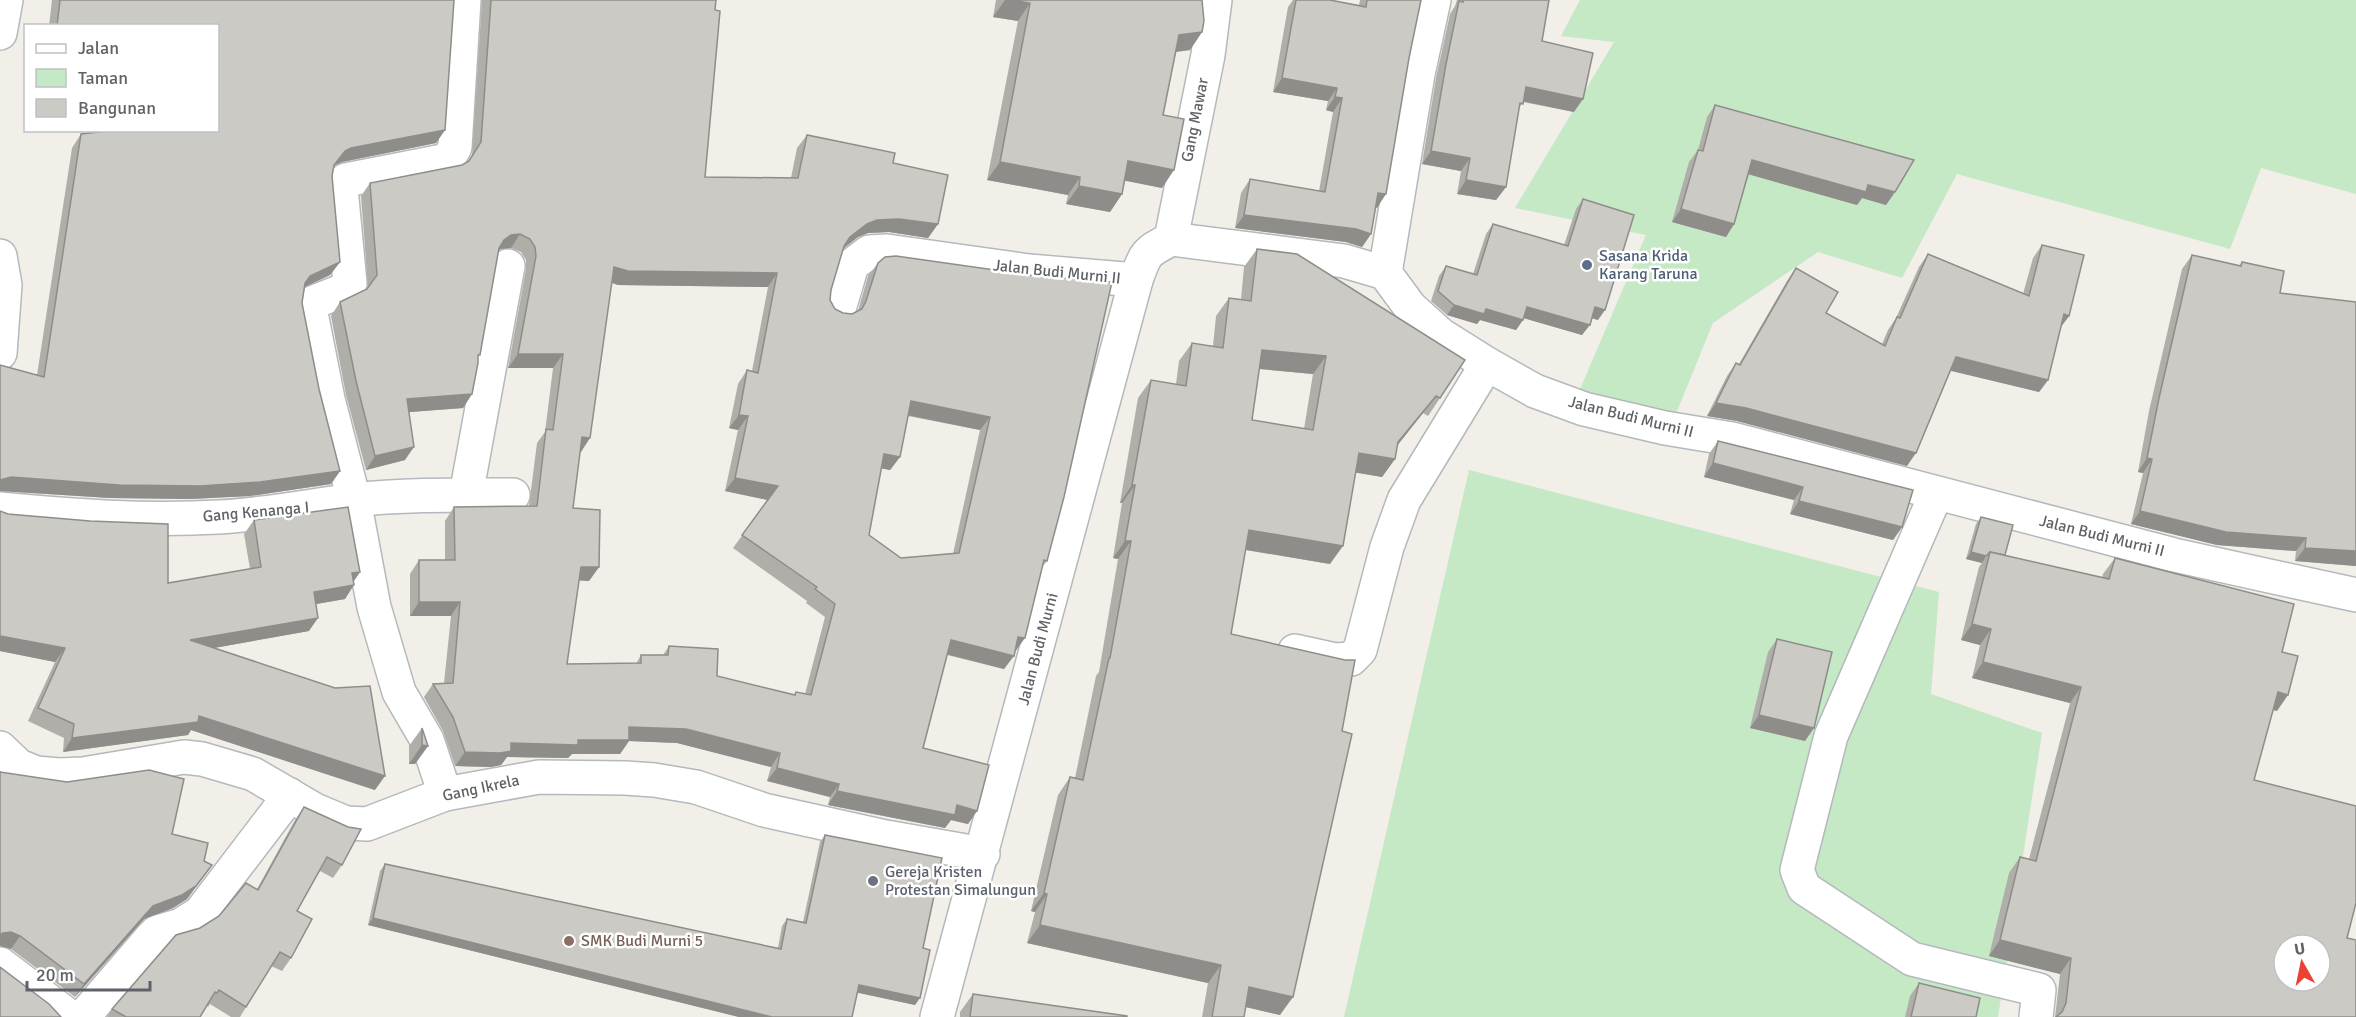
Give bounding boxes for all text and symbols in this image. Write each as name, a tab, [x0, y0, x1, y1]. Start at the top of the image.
legend	[24, 24, 219, 132]
text: Jalan	[78, 37, 119, 59]
text: Taman	[78, 67, 128, 89]
street label: Gang Mawar	[1177, 76, 1213, 164]
text: Bangunan	[78, 97, 156, 119]
place label: Sasana Krida Karang Taruna	[1599, 246, 1698, 284]
street label: Jalan Budi Murni II	[992, 255, 1122, 289]
marker: Sasana Krida Karang Taruna	[1580, 258, 1594, 272]
street label: Jalan Budi Murni II	[1566, 392, 1696, 442]
street label: Gang Kenanga I	[202, 497, 310, 527]
street label: Jalan Budi Murni II	[2037, 511, 2167, 561]
street label: Jalan Budi Murni	[1013, 591, 1063, 707]
street label: Gang Ikrela	[441, 770, 521, 806]
place label: Gereja Kristen Protestan Simalungun	[885, 862, 1036, 900]
marker: Gereja Kristen Protestan Simalungun	[866, 874, 880, 888]
place label: SMK Budi Murni 5	[581, 931, 703, 951]
north arrow	[2272, 933, 2332, 993]
marker: SMK Budi Murni 5	[562, 934, 576, 948]
text: U	[2293, 938, 2307, 960]
scale bar	[27, 954, 150, 992]
text: 20 m	[36, 964, 74, 986]

